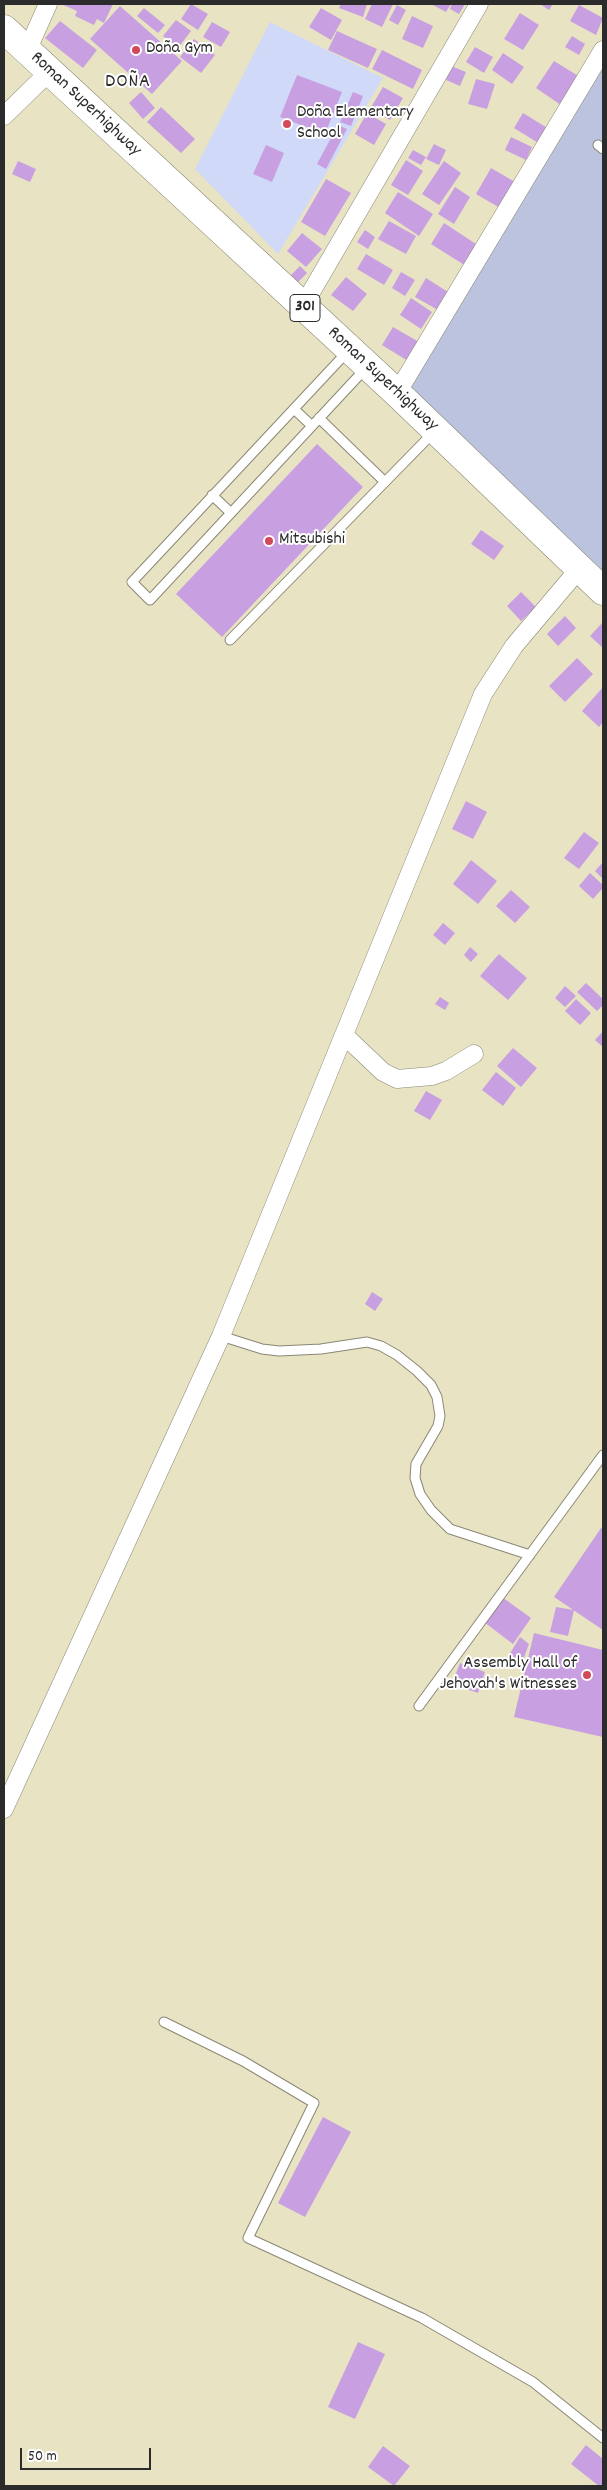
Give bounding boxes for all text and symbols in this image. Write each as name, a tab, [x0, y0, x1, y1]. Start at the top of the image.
place label: Doña Gym	[146, 39, 213, 61]
marker: Doña Gym	[130, 44, 142, 56]
street label: Roman Superhighway	[25, 48, 145, 162]
district label: DOÑA	[105, 71, 151, 95]
place label: Doña Elementary School	[297, 103, 413, 146]
marker: Doña Elementary School	[281, 118, 293, 130]
road number: 301	[290, 294, 320, 322]
street label: Roman Superhighway	[322, 323, 442, 437]
place label: Mitsubishi	[279, 530, 345, 552]
marker: Mitsubishi	[263, 535, 275, 547]
place label: Assembly Hall of Jehovah's Witnesses	[440, 1654, 577, 1696]
marker: Assembly Hall of Jehovah's Witnesses	[581, 1669, 593, 1681]
scale bar	[22, 2438, 154, 2470]
text: 50 m	[28, 2446, 57, 2468]

